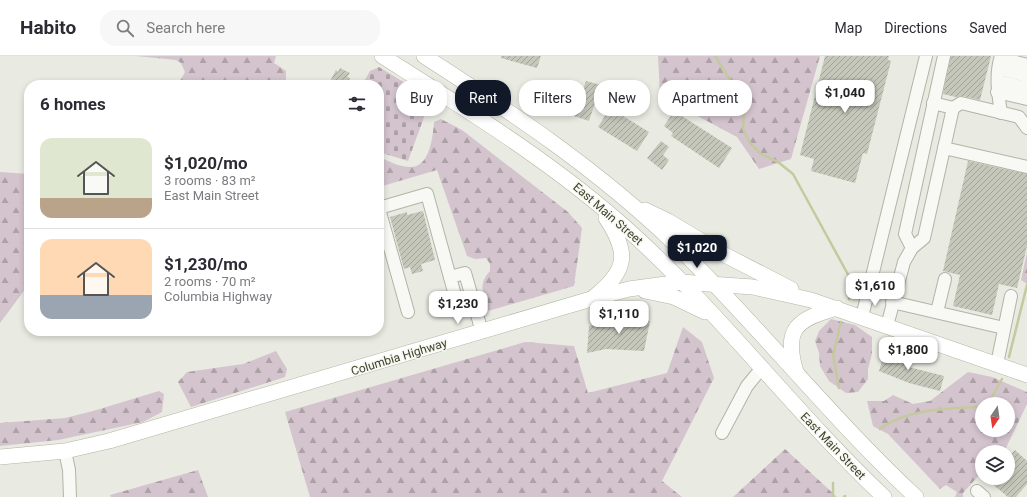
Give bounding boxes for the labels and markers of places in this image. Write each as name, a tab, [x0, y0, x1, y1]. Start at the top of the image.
pin: $1,040	[812, 80, 878, 114]
pin: $1,020	[664, 235, 730, 269]
pin: $1,610	[842, 273, 908, 307]
pin: $1,230	[425, 291, 491, 325]
pin: $1,110	[586, 301, 652, 335]
pin: $1,800	[875, 337, 941, 371]

